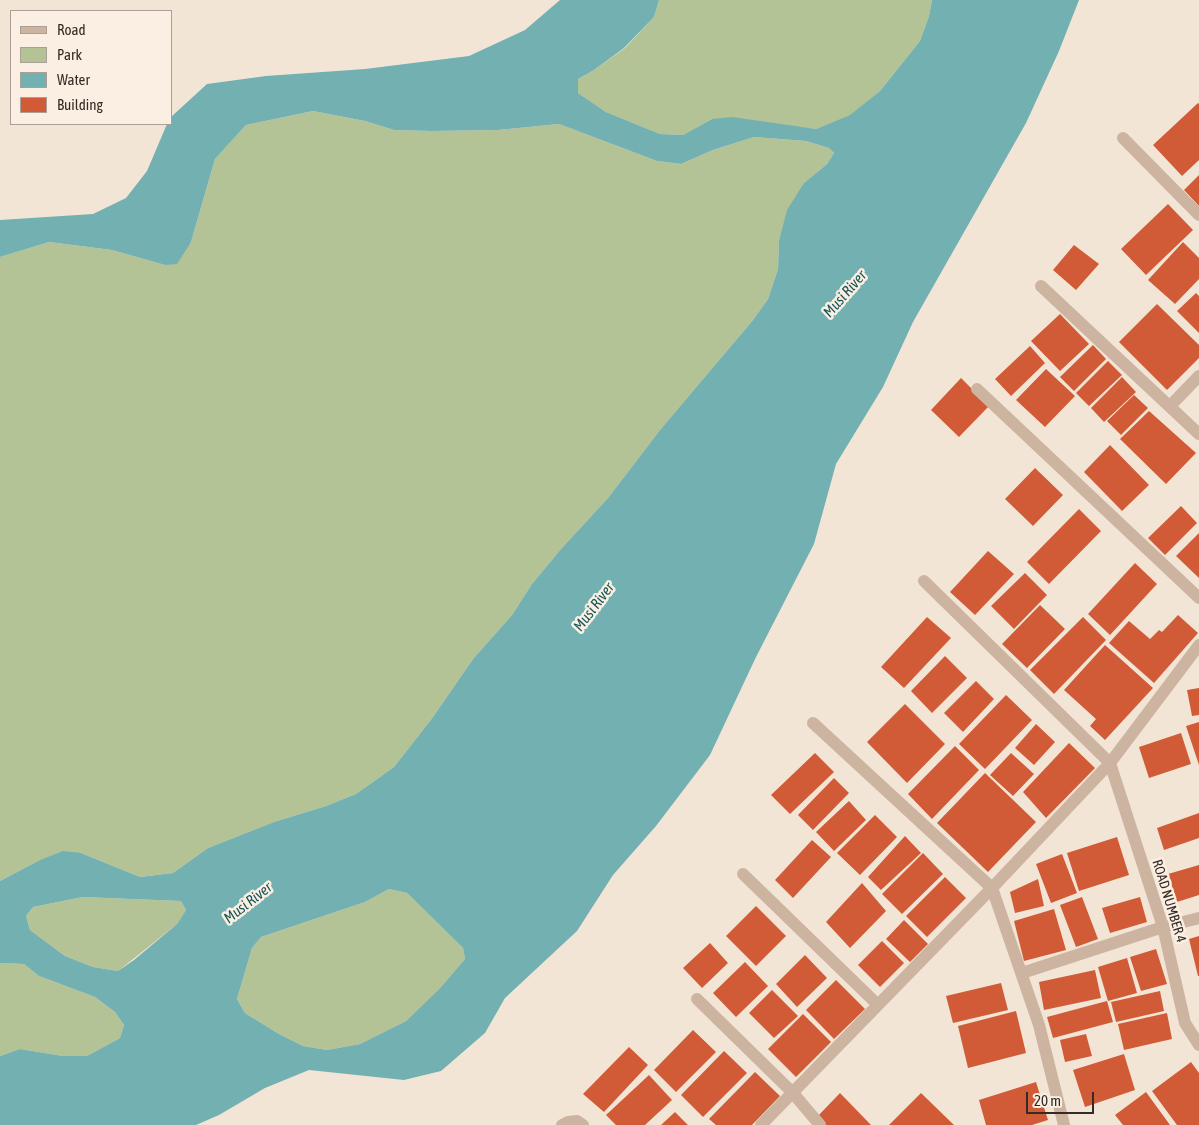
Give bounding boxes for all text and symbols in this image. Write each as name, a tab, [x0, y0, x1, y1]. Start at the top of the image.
legend	[10, 10, 172, 125]
text: Road	[57, 21, 86, 38]
text: Park	[57, 46, 82, 63]
text: Water	[57, 71, 90, 88]
text: Building	[57, 96, 103, 113]
water label: Musi River	[820, 267, 870, 321]
water label: Musi River	[570, 579, 618, 635]
street label: ROAD NUMBER 4	[1148, 858, 1190, 944]
water label: Musi River	[220, 879, 276, 927]
scale bar	[1029, 1082, 1096, 1114]
text: 20 m	[1034, 1092, 1061, 1109]

